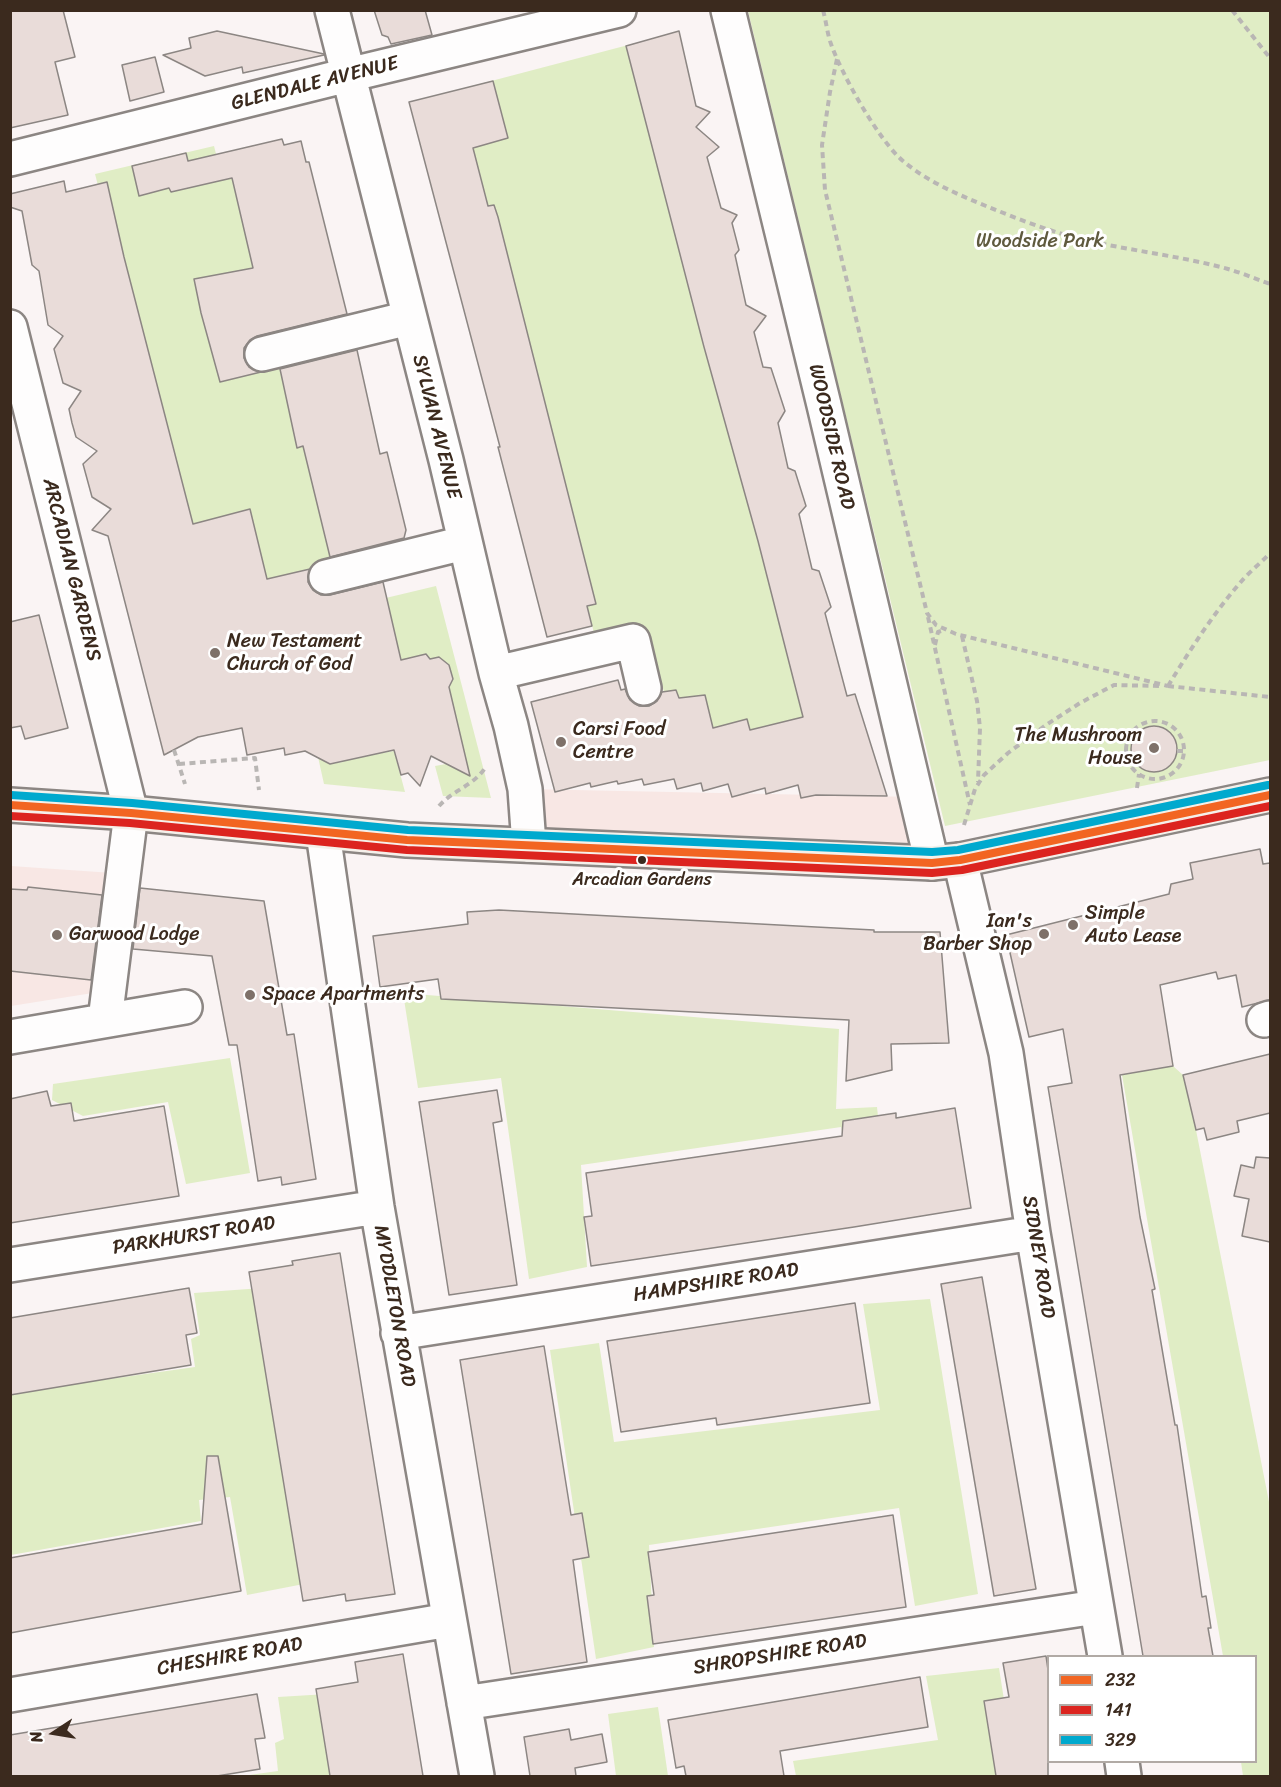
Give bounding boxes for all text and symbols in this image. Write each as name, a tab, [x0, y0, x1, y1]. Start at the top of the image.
street label: GLENDALE AVENUE	[229, 52, 401, 116]
park label: Woodside Park	[976, 230, 1104, 254]
street label: SYLVAN AVENUE	[406, 352, 466, 502]
street label: WOODSIDE ROAD	[803, 362, 859, 512]
street label: ARCADIAN GARDENS	[37, 476, 105, 664]
place label: New Testament Church of God	[227, 630, 362, 677]
marker: New Testament Church of God	[208, 646, 222, 660]
place label: Carsi Food Centre	[573, 718, 665, 765]
place label: The Mushroom House	[1015, 724, 1142, 771]
marker: Carsi Food Centre	[554, 735, 568, 749]
marker: The Mushroom House	[1147, 741, 1161, 755]
marker: Arcadian Gardens	[636, 854, 648, 866]
place label: Arcadian Gardens	[572, 869, 712, 891]
place label: Simple Auto Lease	[1085, 902, 1181, 949]
place label: Ian's Barber Shop	[923, 910, 1032, 957]
marker: Simple Auto Lease	[1066, 918, 1080, 932]
place label: Garwood Lodge	[69, 923, 200, 947]
marker: Ian's Barber Shop	[1037, 927, 1051, 941]
marker: Garwood Lodge	[50, 928, 64, 942]
place label: Space Apartments	[262, 983, 424, 1007]
marker: Space Apartments	[243, 988, 257, 1002]
street label: SIDNEY ROAD	[1016, 1194, 1060, 1320]
street label: PARKHURST ROAD	[111, 1211, 277, 1261]
street label: MYDDLETON ROAD	[368, 1223, 420, 1389]
street label: HAMPSHIRE ROAD	[632, 1258, 800, 1308]
street label: SHROPSHIRE ROAD	[692, 1629, 868, 1681]
street label: CHESHIRE ROAD	[155, 1632, 305, 1682]
legend	[1047, 1655, 1257, 1763]
text: 232	[1105, 1664, 1136, 1696]
text: 141	[1105, 1694, 1132, 1726]
north arrow	[24, 1703, 84, 1763]
text: 329	[1105, 1724, 1136, 1756]
text: N	[21, 1728, 51, 1745]

